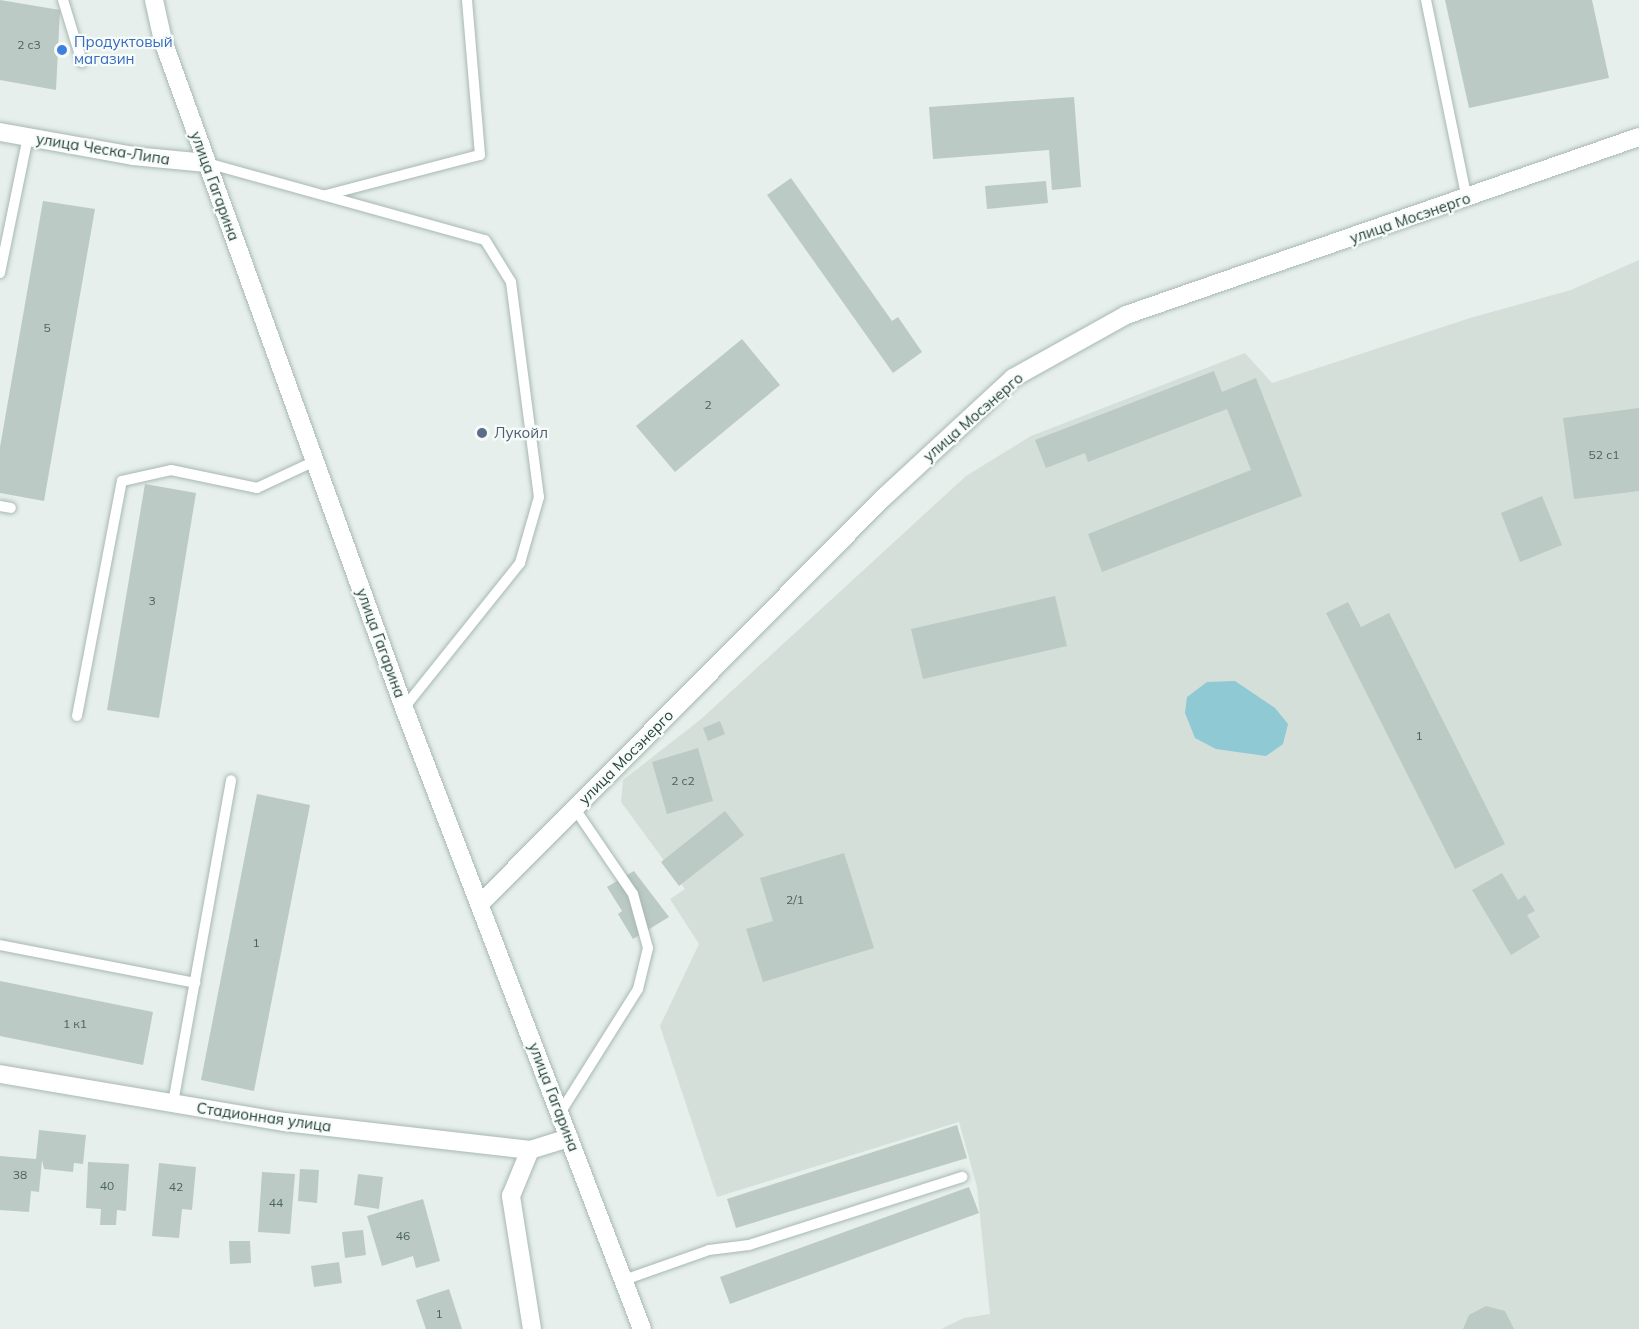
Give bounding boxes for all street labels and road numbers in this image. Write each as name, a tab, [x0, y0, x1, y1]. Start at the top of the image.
street label: улица Гагарина	[187, 129, 243, 243]
street label: улица Ческа-Липа	[35, 130, 171, 168]
street label: улица Мосэнерго	[1347, 189, 1473, 247]
street label: улица Мосэнерго	[919, 369, 1027, 465]
street label: улица Гагарина	[353, 586, 409, 700]
street label: улица Мосэнерго	[575, 706, 677, 808]
street label: улица Гагарина	[525, 1040, 583, 1154]
street label: Стадионная улица	[195, 1099, 333, 1135]

